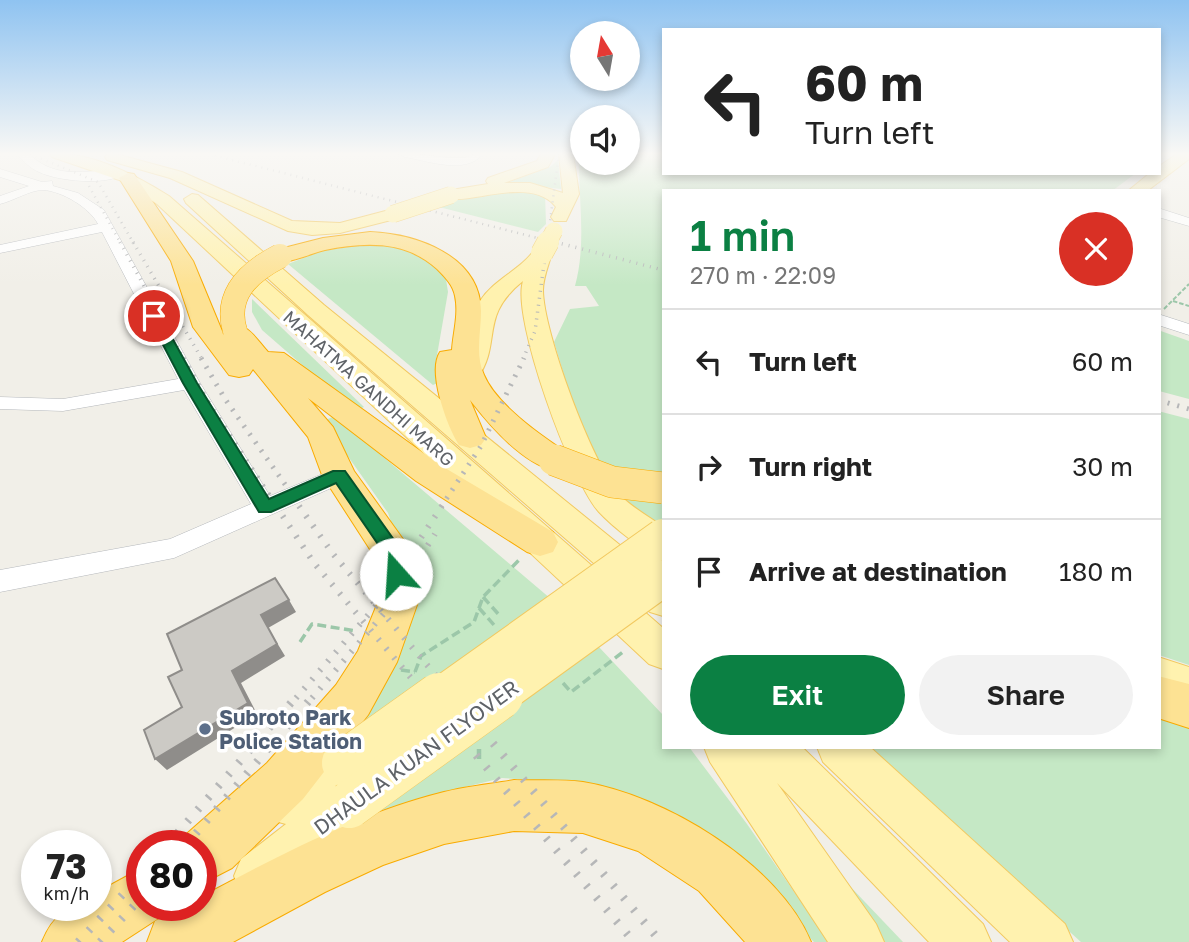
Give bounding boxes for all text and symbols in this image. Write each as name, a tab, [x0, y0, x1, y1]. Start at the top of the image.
north arrow	[570, 21, 640, 91]
map controls	[570, 21, 640, 175]
text: 60 m	[805, 53, 923, 112]
icon: left	[690, 56, 781, 147]
button: sound	[570, 105, 640, 175]
text: Turn left	[805, 113, 934, 151]
text: 1 min	[690, 210, 795, 260]
button: close	[1059, 212, 1133, 286]
text: 270 m · 22:09	[690, 261, 836, 289]
pin	[124, 286, 184, 346]
icon: arrive	[135, 297, 173, 335]
street label: MAHATMA GANDHI MARG	[279, 306, 459, 470]
icon: left	[690, 343, 728, 381]
text: Turn left	[749, 346, 857, 377]
text: 60 m	[1072, 346, 1133, 377]
icon: right	[690, 448, 728, 486]
text: Turn right	[749, 451, 872, 482]
text: 30 m	[1072, 451, 1133, 482]
position arrow	[359, 537, 433, 611]
icon: arrive	[690, 553, 728, 591]
text: Arrive at destination	[749, 556, 1007, 587]
text: 180 m	[1059, 556, 1133, 587]
button: Exit	[690, 655, 905, 735]
button: Share	[919, 655, 1133, 735]
street label: DHAULA KUAN FLYOVER	[309, 674, 523, 840]
place label: Subroto Park Police Station	[219, 704, 362, 754]
marker: Subroto Park Police Station	[197, 721, 213, 737]
speed limit sign: 80	[126, 830, 217, 921]
text: 73	[46, 845, 87, 887]
text: km/h	[44, 882, 89, 904]

